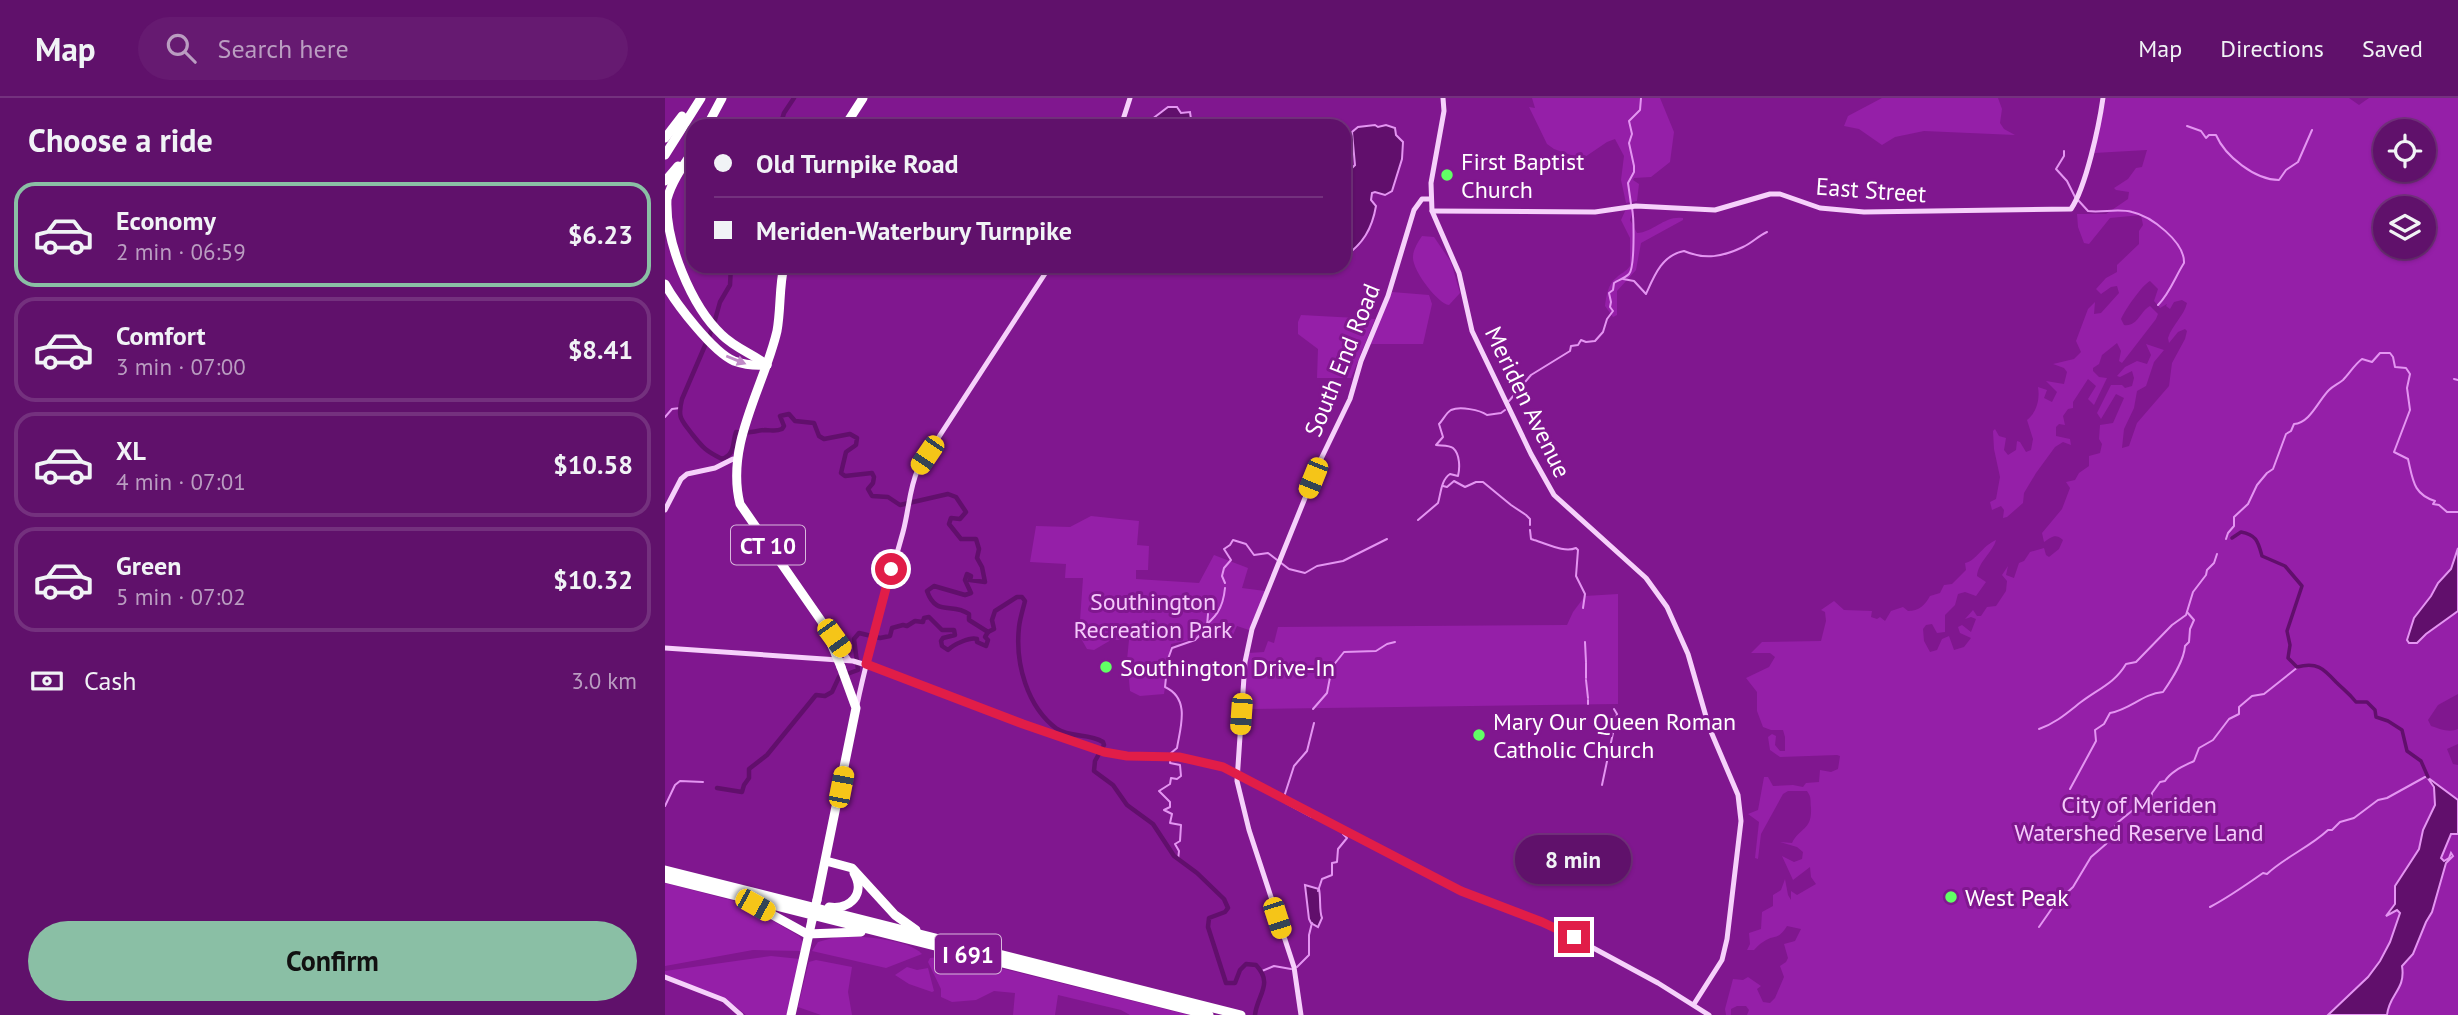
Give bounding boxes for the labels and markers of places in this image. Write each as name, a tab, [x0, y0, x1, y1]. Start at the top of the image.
place label: First Baptist Church	[1461, 146, 1584, 205]
marker: First Baptist Church	[1439, 167, 1455, 183]
place label: Southington Drive-In	[1120, 652, 1335, 683]
marker: Southington Drive-In	[1098, 659, 1114, 675]
place label: Mary Our Queen Roman Catholic Church	[1493, 706, 1736, 765]
marker: Mary Our Queen Roman Catholic Church	[1471, 727, 1487, 743]
place label: West Peak	[1965, 882, 2069, 913]
marker: West Peak	[1943, 889, 1959, 905]

